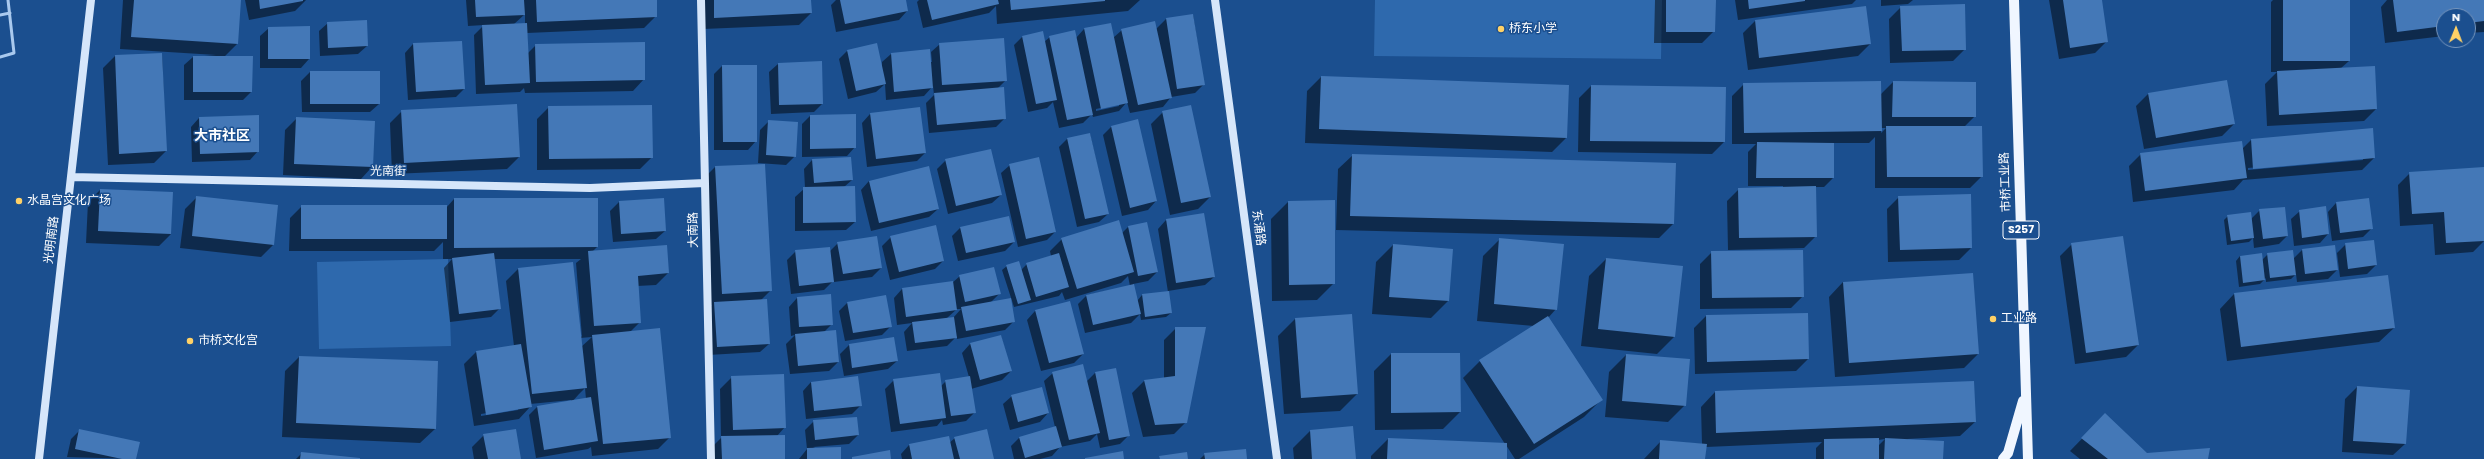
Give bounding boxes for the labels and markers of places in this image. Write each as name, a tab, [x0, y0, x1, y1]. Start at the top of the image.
place label: 桥东小学	[1509, 22, 1557, 36]
marker: 桥东小学	[1496, 24, 1506, 34]
place label: 水晶宫文化广场	[27, 194, 111, 208]
marker: 水晶宫文化广场	[14, 196, 24, 206]
place label: 工业路	[2001, 312, 2037, 326]
marker: 工业路	[1988, 314, 1998, 324]
place label: 市桥文化宫	[198, 334, 258, 348]
marker: 市桥文化宫	[185, 336, 195, 346]

